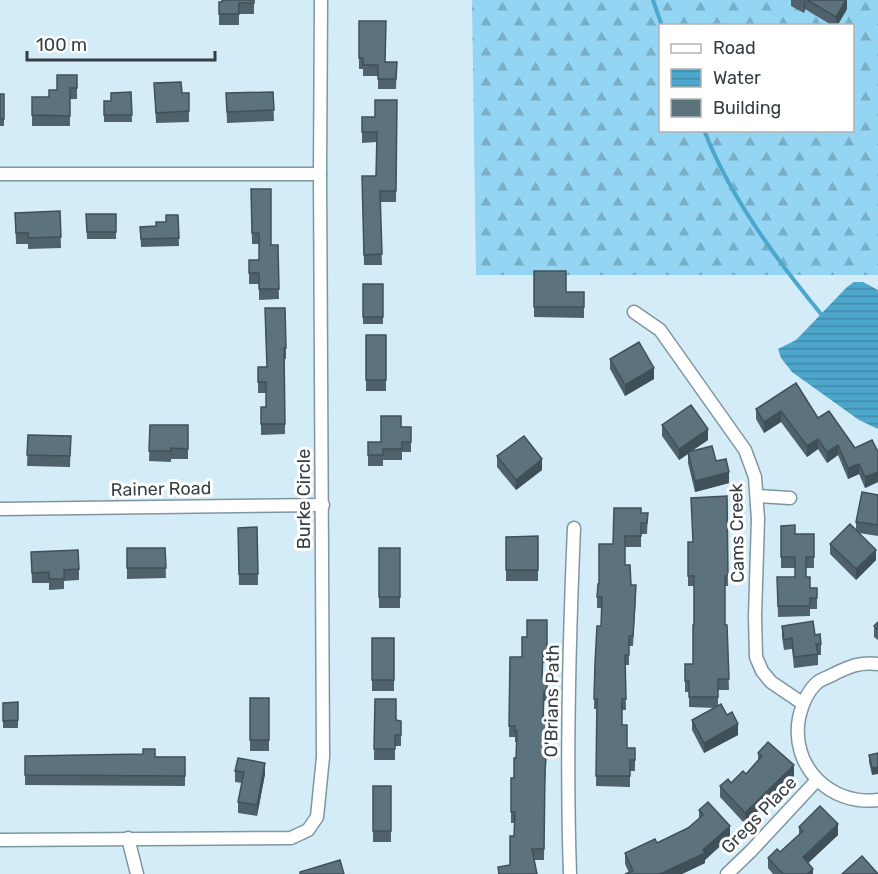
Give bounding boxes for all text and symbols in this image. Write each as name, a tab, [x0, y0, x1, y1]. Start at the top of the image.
scale bar	[27, 24, 214, 62]
legend	[659, 24, 854, 132]
text: 100 m	[36, 34, 87, 56]
text: Road	[713, 37, 756, 59]
text: Water	[713, 67, 761, 89]
text: Building	[713, 97, 781, 119]
street label: Burke Circle	[293, 449, 315, 549]
street label: Rainer Road	[111, 477, 211, 501]
street label: Cams Creek	[725, 482, 749, 583]
street label: O'Brians Path	[540, 644, 564, 758]
street label: Gregs Place	[717, 772, 801, 858]

